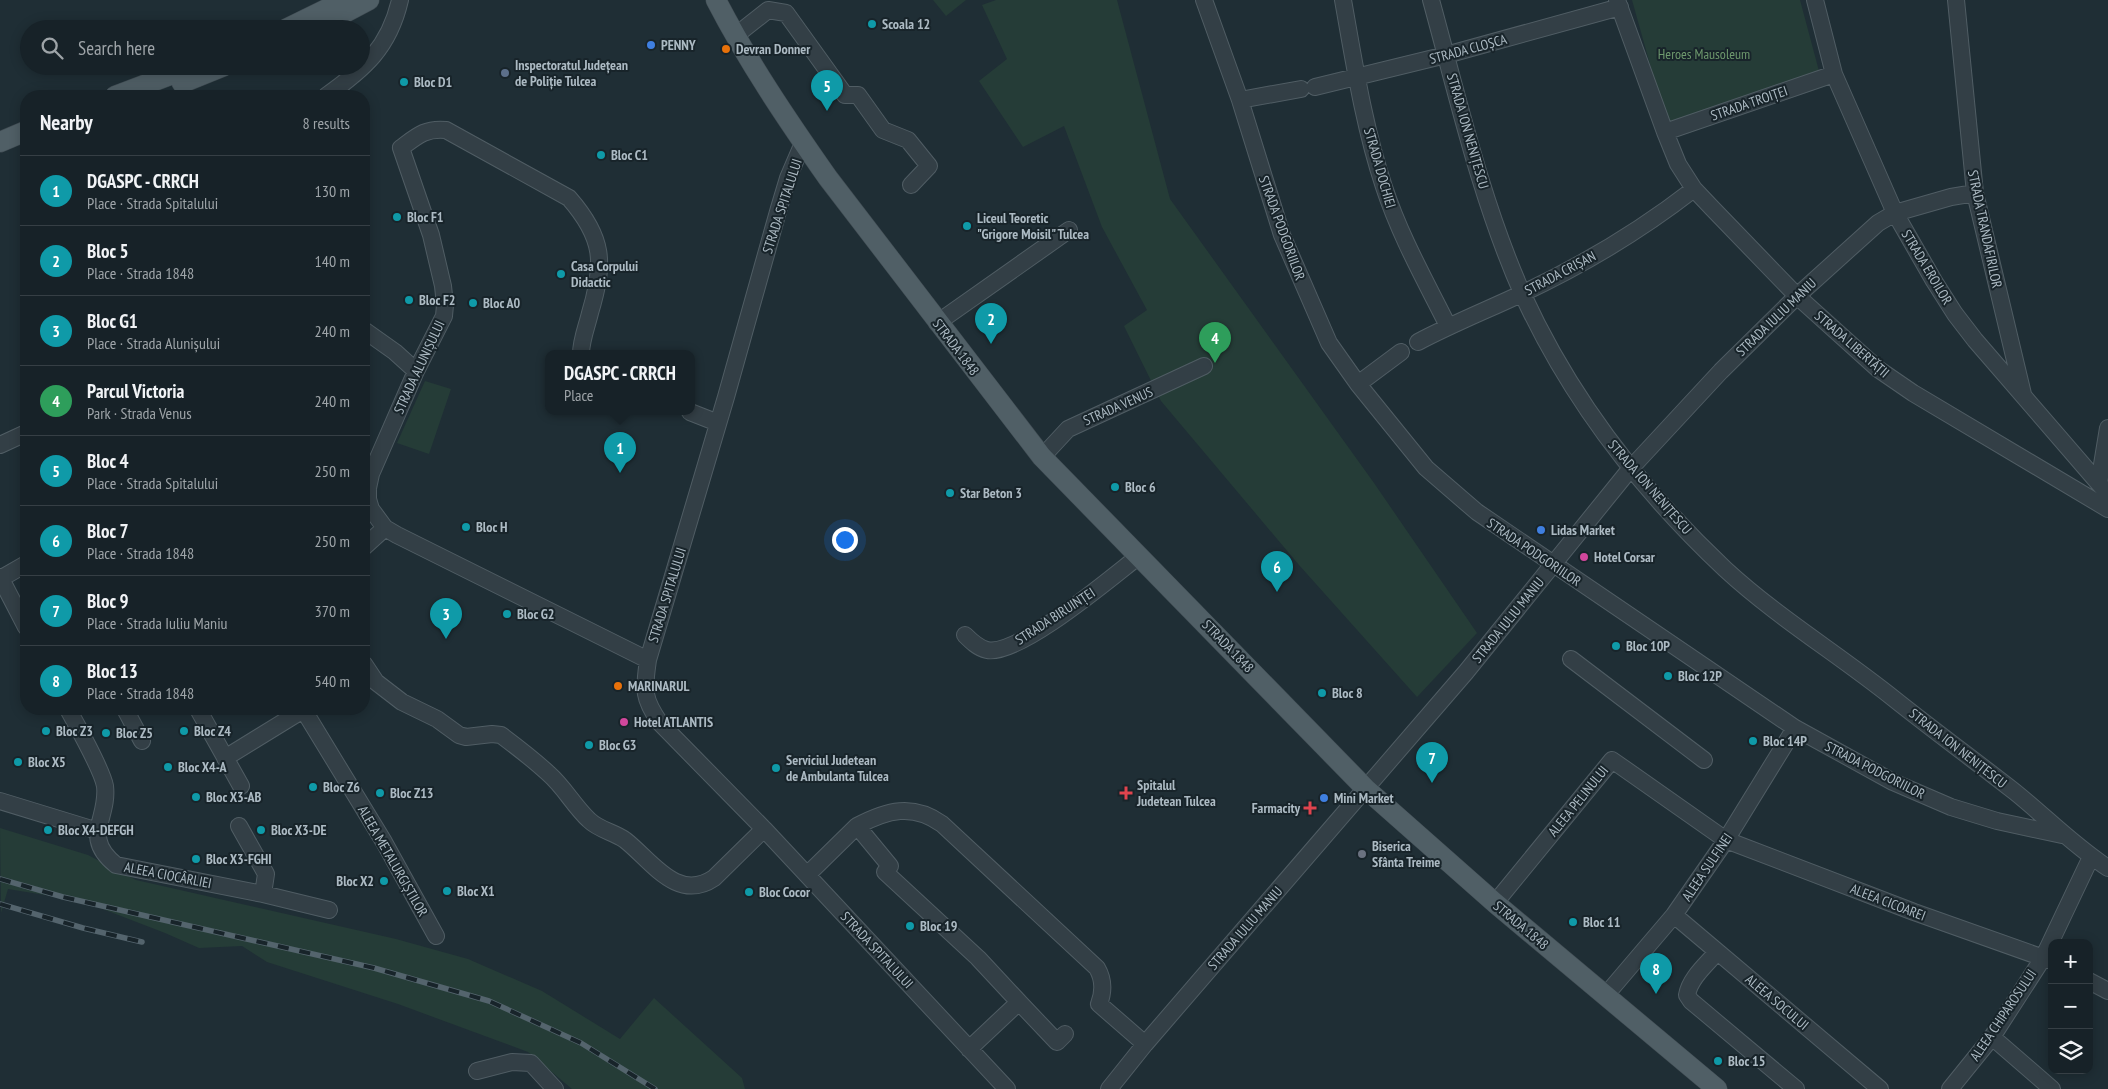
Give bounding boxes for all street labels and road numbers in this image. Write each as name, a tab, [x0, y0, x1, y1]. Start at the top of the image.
street label: STRADA CLOȘCA	[1427, 30, 1509, 68]
street label: STRADA ION NENIȚESCU	[1443, 71, 1493, 191]
street label: STRADA TROIȚEI	[1708, 81, 1790, 125]
street label: STRADA DOCHIEI	[1360, 126, 1400, 210]
street label: STRADA SPITALULUI	[758, 156, 806, 256]
street label: STRADA TRANDAFIRILOR	[1964, 168, 2006, 290]
street label: STRADA PODGORIILOR	[1255, 173, 1309, 283]
street label: STRADA EROILOR	[1898, 226, 1957, 308]
street label: STRADA CRIȘAN	[1521, 247, 1599, 299]
street label: STRADA IULIU MANIU	[1732, 274, 1820, 360]
street label: STRADA LIBERTĂȚII	[1811, 307, 1893, 381]
street label: STRADA 1848	[929, 315, 983, 379]
street label: STRADA ALUNIȘULUI	[389, 317, 449, 417]
street label: STRADA VENUS	[1080, 383, 1156, 429]
street label: STRADA ION NENIȚESCU	[1604, 436, 1696, 538]
street label: STRADA PODGORIILOR	[1483, 514, 1585, 590]
street label: STRADA SPITALULUI	[644, 545, 690, 645]
street label: STRADA IULIU MANIU	[1468, 574, 1548, 666]
street label: STRADA BIRUINȚEI	[1012, 583, 1098, 649]
street label: STRADA 1848	[1198, 616, 1258, 676]
street label: STRADA ION NENIȚESCU	[1905, 704, 2011, 792]
street label: STRADA PODGORIILOR	[1822, 737, 1928, 803]
street label: ALEEA PELINULUI	[1544, 762, 1612, 840]
street label: ALEEA METALURGIȘTILOR	[354, 802, 432, 920]
street label: ALEEA SULFINEI	[1678, 829, 1736, 905]
street label: ALEEA CIOCÂRLIEI	[123, 858, 213, 892]
street label: ALEEA CICOAREI	[1848, 879, 1928, 925]
street label: STRADA IULIU MANIU	[1204, 882, 1286, 974]
street label: STRADA 1848	[1490, 897, 1552, 953]
street label: STRADA SPITALULUI	[837, 908, 917, 992]
street label: ALEEA CHIPAROSULUI	[1966, 966, 2040, 1064]
street label: ALEEA SOCULUI	[1742, 970, 1812, 1034]

